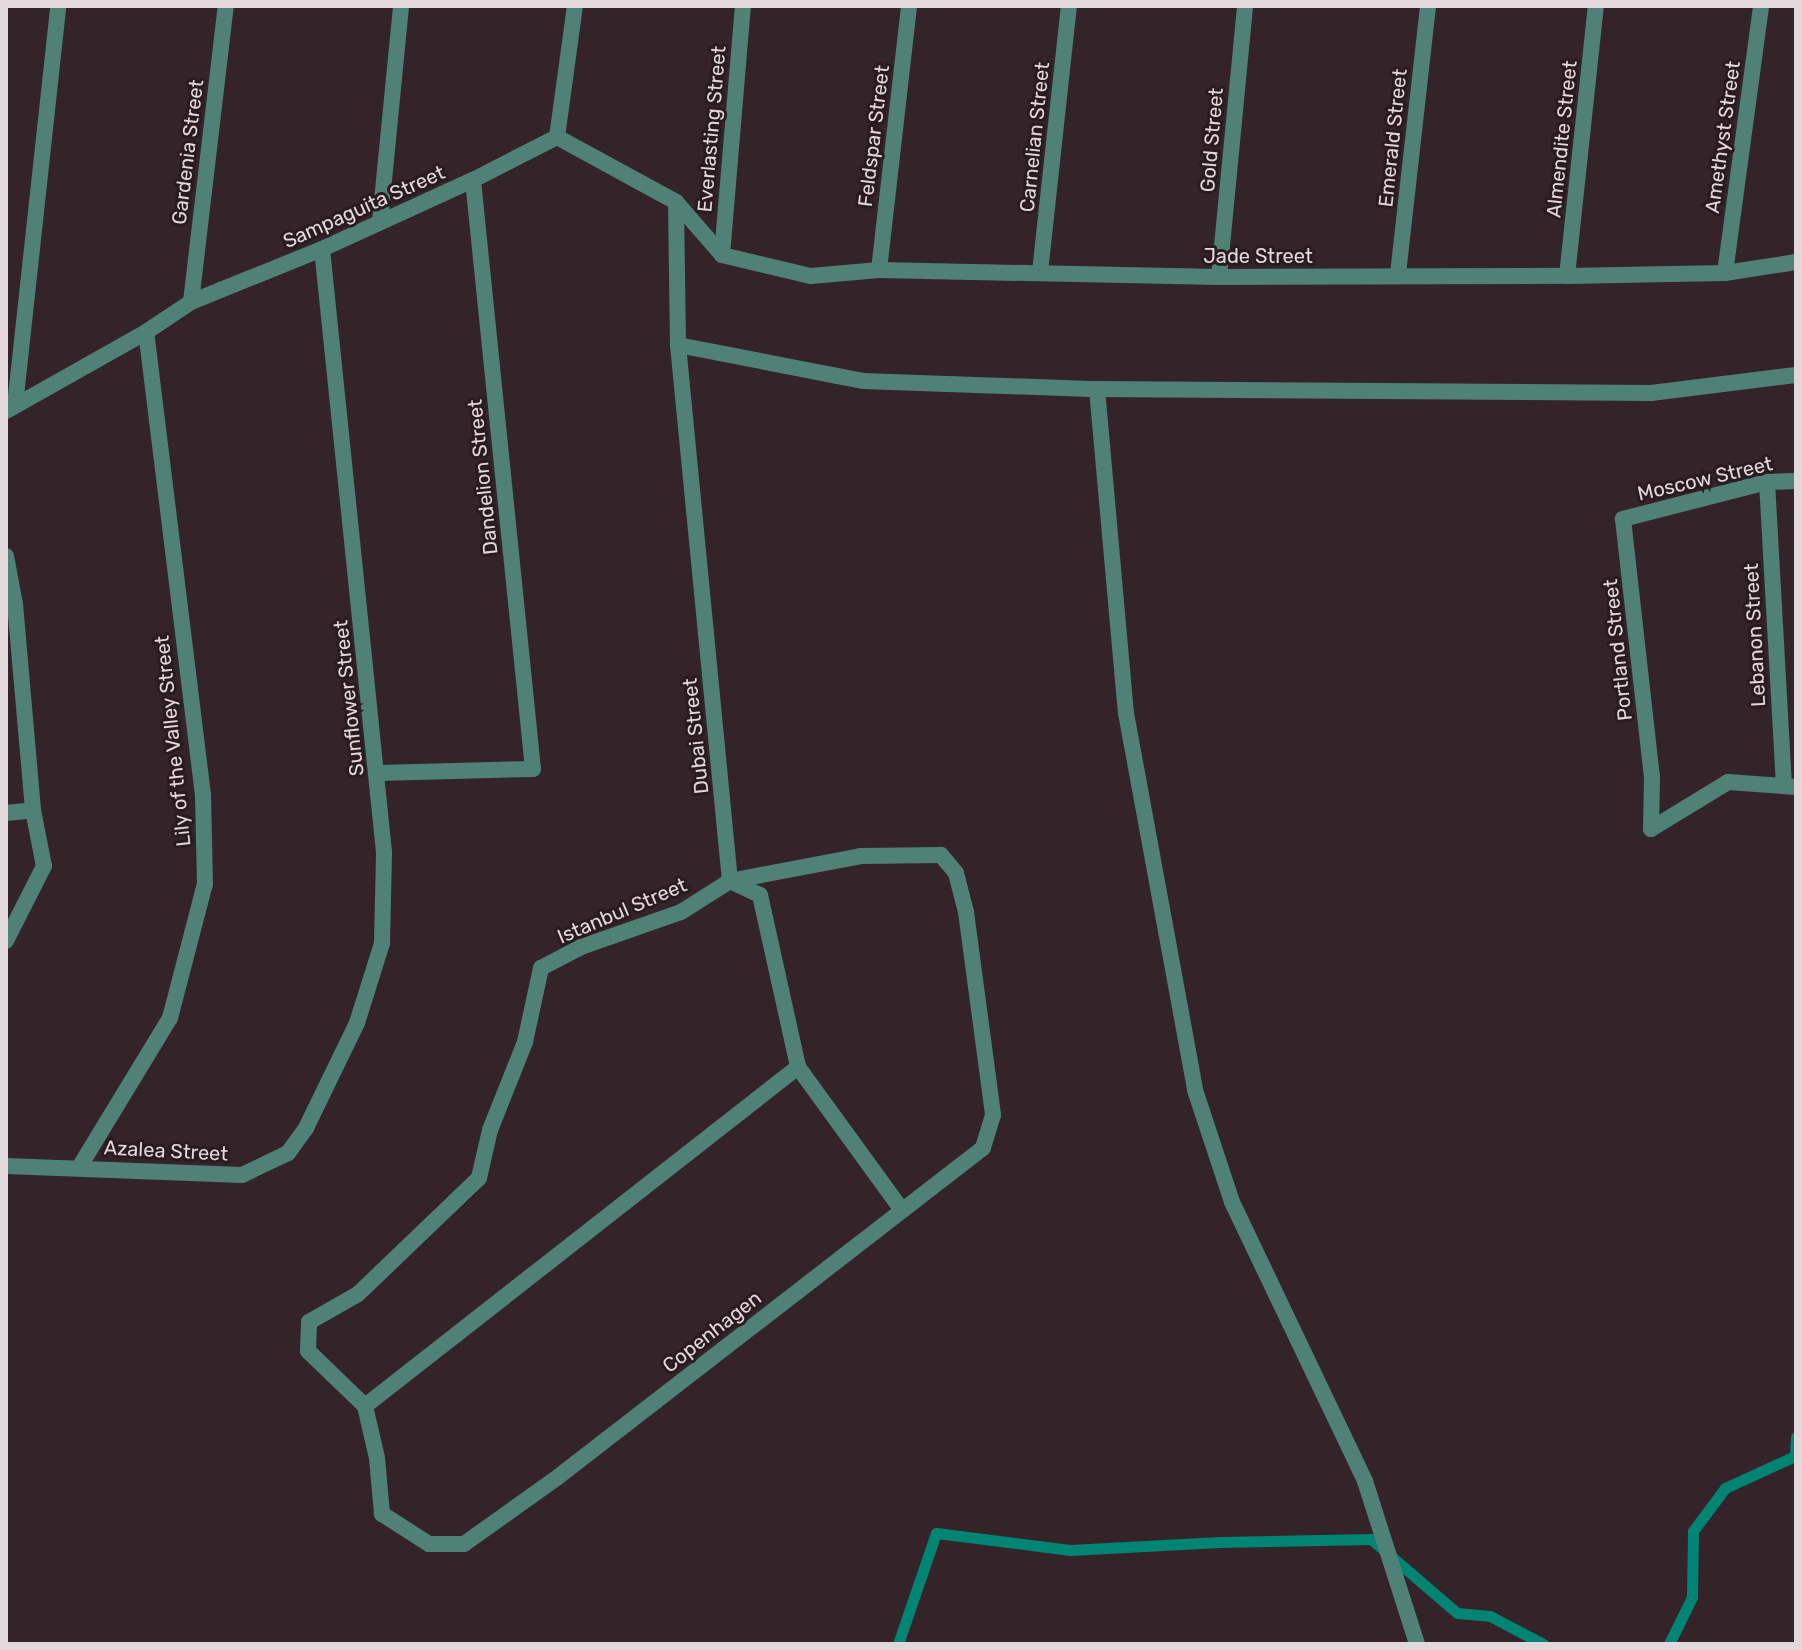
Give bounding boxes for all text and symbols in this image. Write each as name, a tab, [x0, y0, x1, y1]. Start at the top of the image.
street label: Everlasting Street	[693, 45, 731, 213]
street label: Almendite Street	[1542, 59, 1582, 219]
street label: Amethyst Street	[1700, 59, 1746, 215]
street label: Carnelian Street	[1015, 61, 1055, 213]
street label: Feldspar Street	[853, 64, 895, 208]
street label: Emerald Street	[1374, 68, 1412, 208]
street label: Gardenia Street	[167, 78, 209, 226]
street label: Gold Street	[1195, 87, 1229, 193]
street label: Sampaguita Street	[279, 161, 449, 253]
street label: Jade Street	[1203, 244, 1313, 268]
street label: Dandelion Street	[463, 398, 503, 556]
street label: Moscow Street	[1635, 452, 1775, 506]
street label: Lebanon Street	[1739, 563, 1771, 707]
street label: Portland Street	[1599, 578, 1637, 722]
street label: Sunflower Street	[329, 619, 369, 777]
street label: Lily of the Valley Street	[150, 633, 196, 849]
street label: Dubai Street	[678, 677, 714, 795]
street label: Istanbul Street	[554, 873, 690, 949]
street label: Azalea Street	[103, 1136, 229, 1166]
street label: Copenhagen	[658, 1286, 766, 1378]

